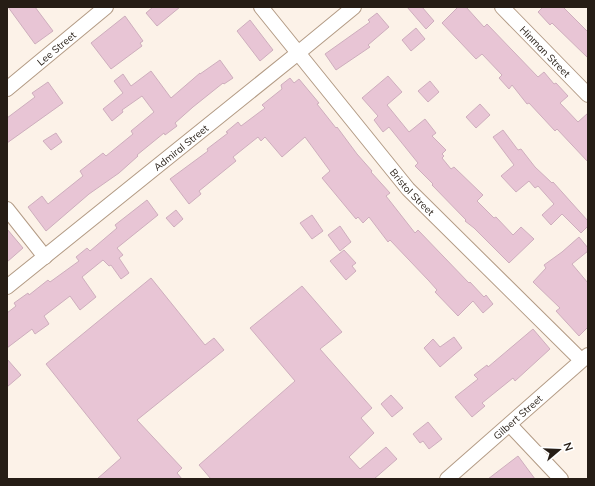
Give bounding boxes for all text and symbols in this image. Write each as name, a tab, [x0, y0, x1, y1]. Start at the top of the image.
street label: Hinman Street	[517, 23, 573, 81]
street label: Lee Street	[35, 28, 79, 68]
street label: Admiral Street	[151, 121, 212, 174]
street label: Bristol Street	[387, 166, 437, 219]
street label: Gilbert Street	[491, 392, 546, 442]
north arrow	[539, 430, 579, 470]
text: N	[560, 441, 576, 453]

